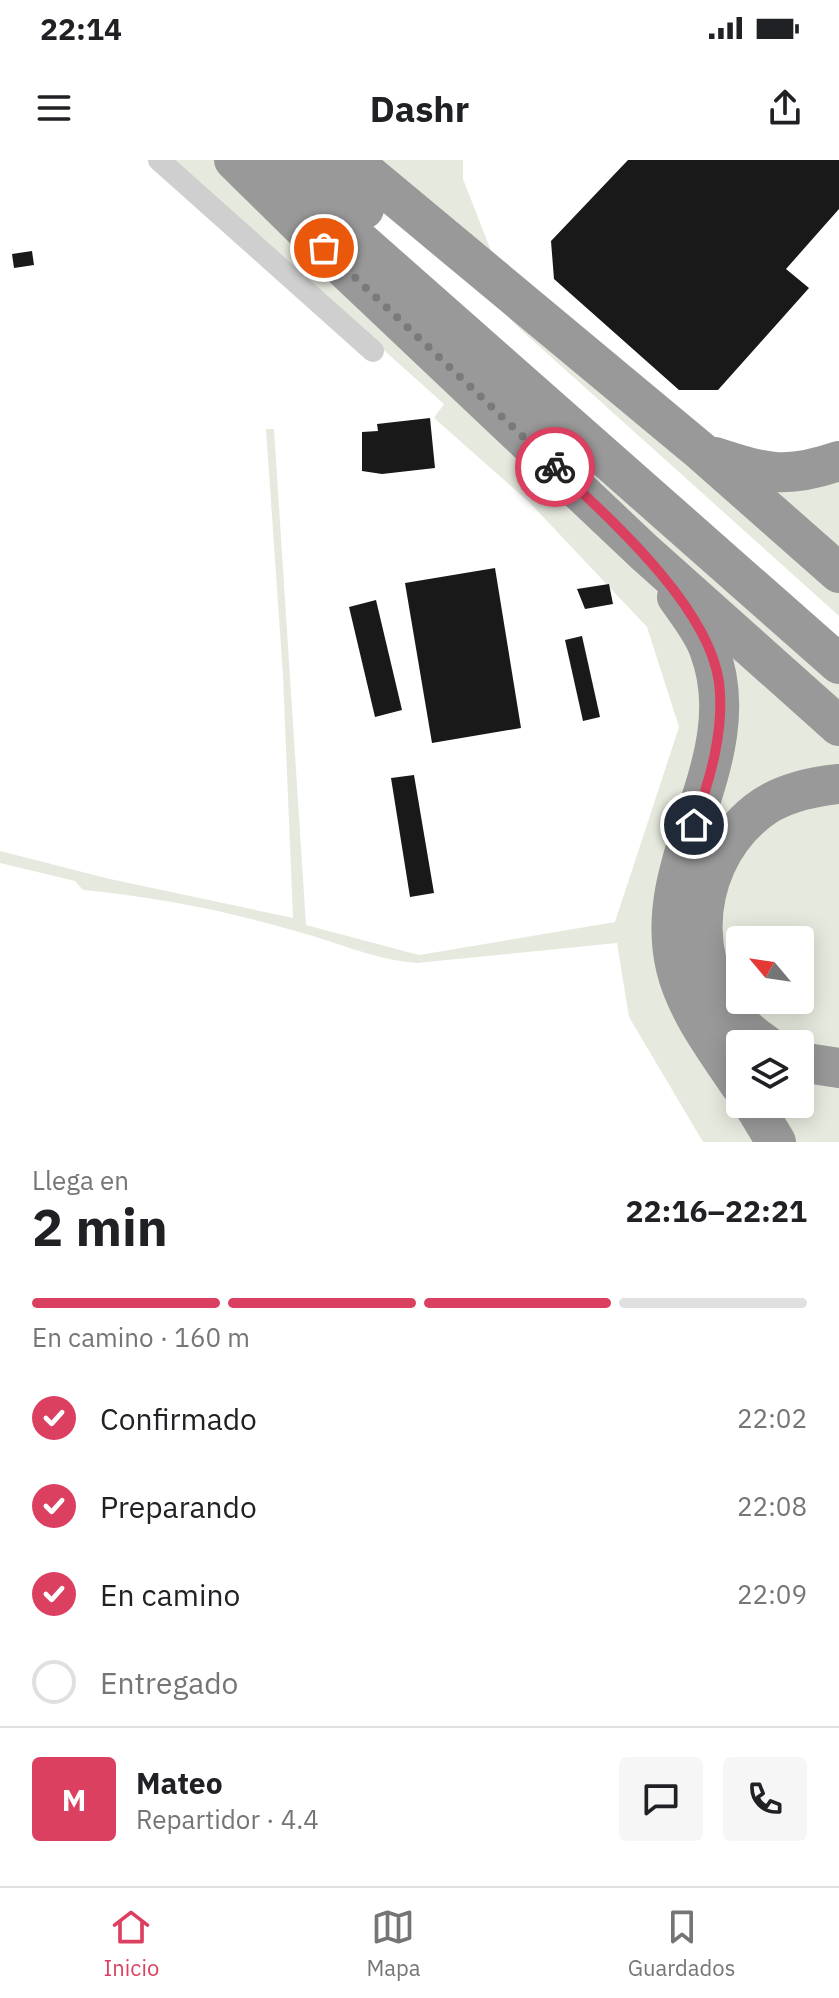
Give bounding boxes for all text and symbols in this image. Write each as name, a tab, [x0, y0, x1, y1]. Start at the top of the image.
text: 22:14	[40, 9, 122, 48]
text: Dashr	[370, 85, 469, 132]
icon: menu	[32, 86, 76, 130]
icon: share	[763, 86, 807, 130]
pin	[290, 214, 358, 282]
icon: bag	[302, 226, 346, 270]
courier	[515, 427, 595, 507]
icon: bike	[533, 445, 577, 489]
pin	[660, 791, 728, 859]
icon: home	[672, 803, 716, 847]
north arrow	[726, 926, 814, 1014]
map controls	[726, 926, 814, 1118]
button: layers	[726, 1030, 814, 1118]
text: Llega en	[32, 1163, 129, 1197]
text: 22:16–22:21	[626, 1191, 807, 1230]
text: 2 min	[32, 1193, 168, 1260]
text: En camino · 160 m	[32, 1320, 250, 1354]
icon: check	[32, 1396, 76, 1440]
text: Confirmado	[100, 1399, 257, 1438]
text: 22:02	[737, 1401, 807, 1435]
icon: check	[32, 1484, 76, 1528]
text: Preparando	[100, 1487, 257, 1526]
text: 22:08	[737, 1489, 807, 1523]
icon: check	[32, 1572, 76, 1616]
text: En camino	[100, 1575, 240, 1614]
text: 22:09	[737, 1577, 807, 1611]
text: Entregado	[100, 1663, 238, 1702]
button: chat	[619, 1757, 703, 1841]
button: phone	[723, 1757, 807, 1841]
text: Mateo	[136, 1763, 223, 1802]
text: M	[62, 1780, 86, 1819]
text: Repartidor · 4.4	[136, 1802, 319, 1836]
tab: Inicio	[104, 1905, 159, 1982]
tab: Mapa	[366, 1905, 421, 1982]
tab: Guardados	[628, 1905, 735, 1982]

